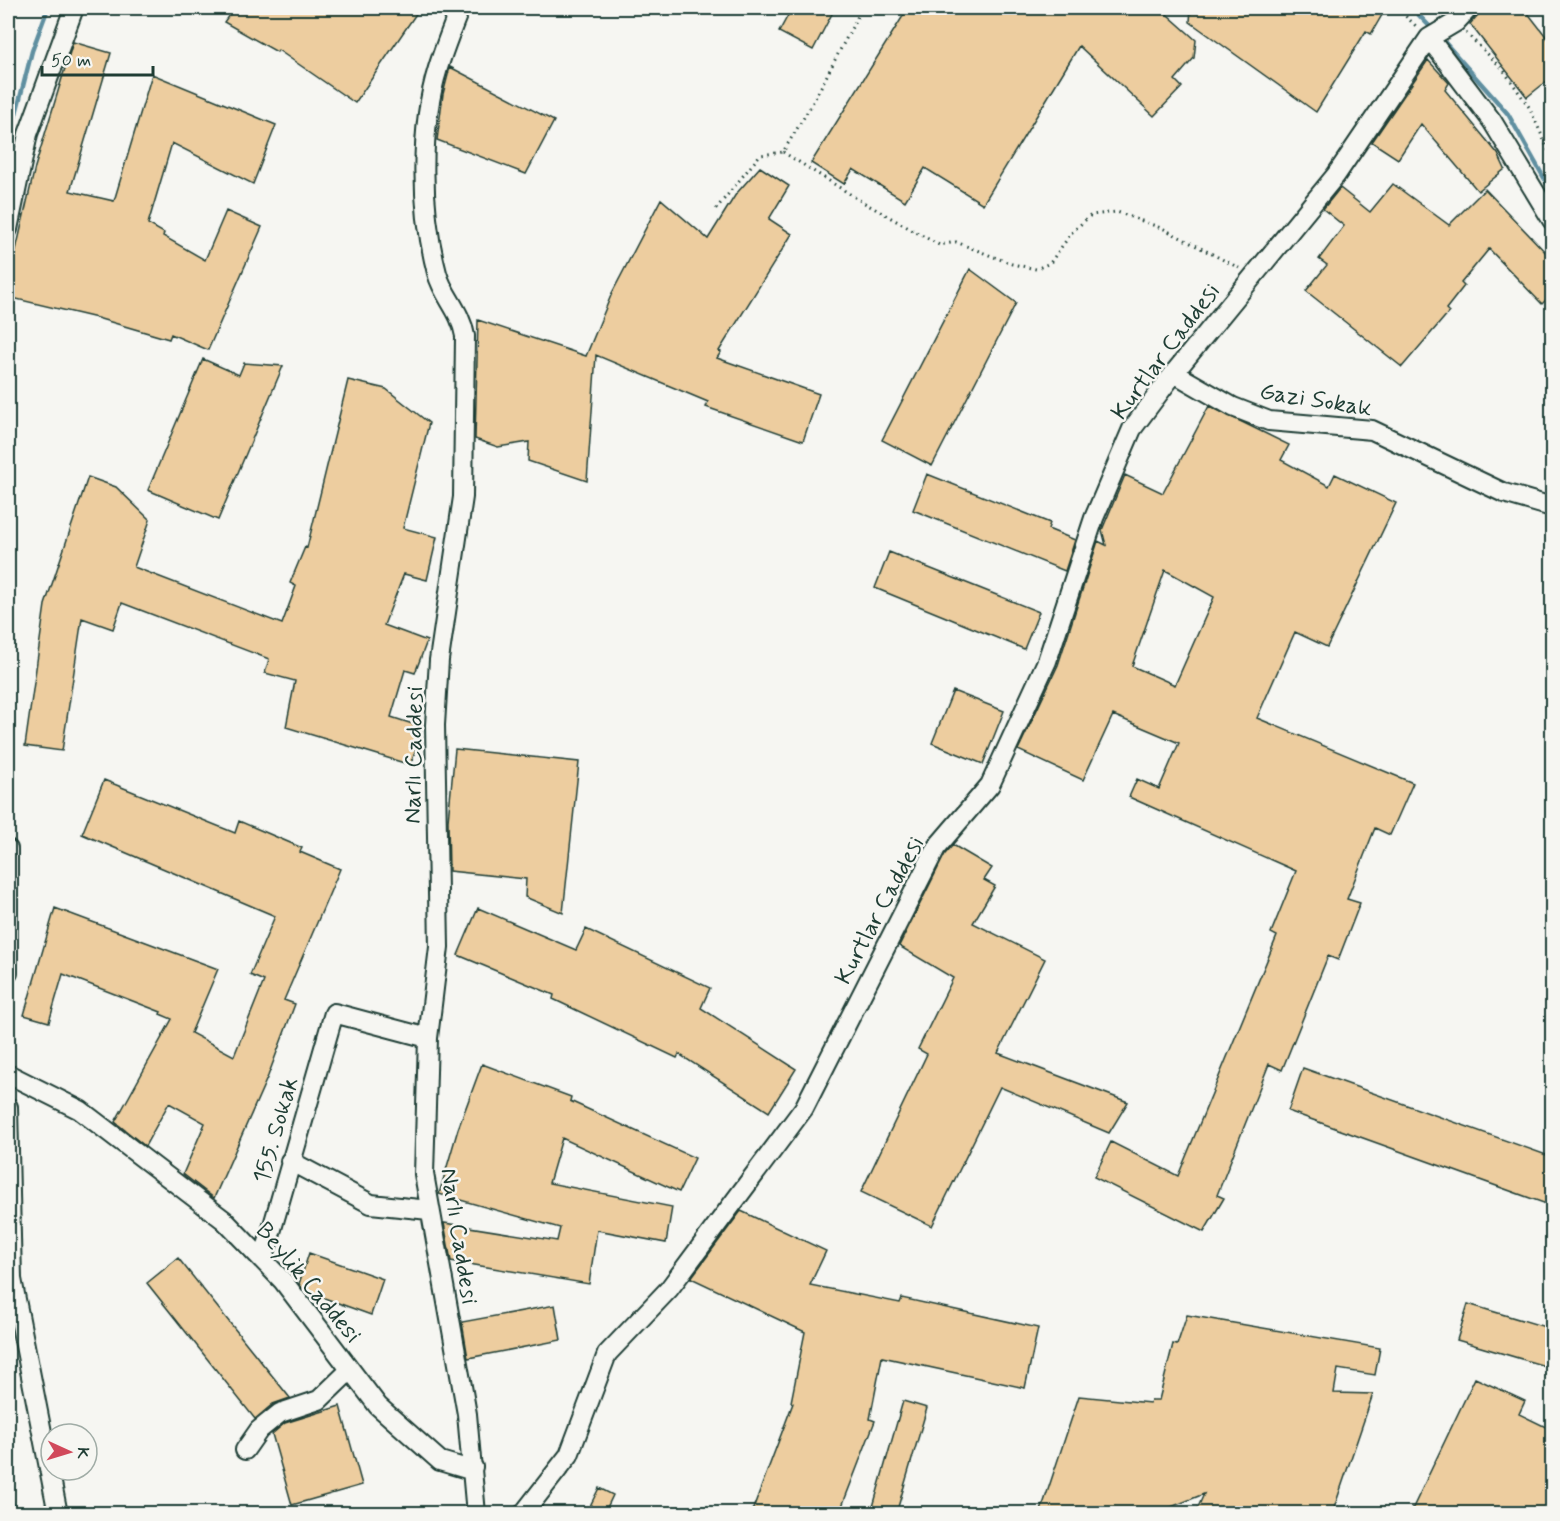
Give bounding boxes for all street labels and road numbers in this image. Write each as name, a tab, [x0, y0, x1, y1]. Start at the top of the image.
street label: Kurtlar Caddesi	[1105, 277, 1228, 427]
street label: Gazi Sokak	[1257, 376, 1374, 425]
street label: Narlı Caddesi	[398, 686, 431, 824]
street label: Kurtlar Caddesi	[828, 831, 932, 990]
street label: 155. Sokak	[247, 1074, 306, 1187]
street label: Narlı Caddesi	[432, 1166, 485, 1307]
street label: Beylik Caddesi	[248, 1216, 368, 1350]

